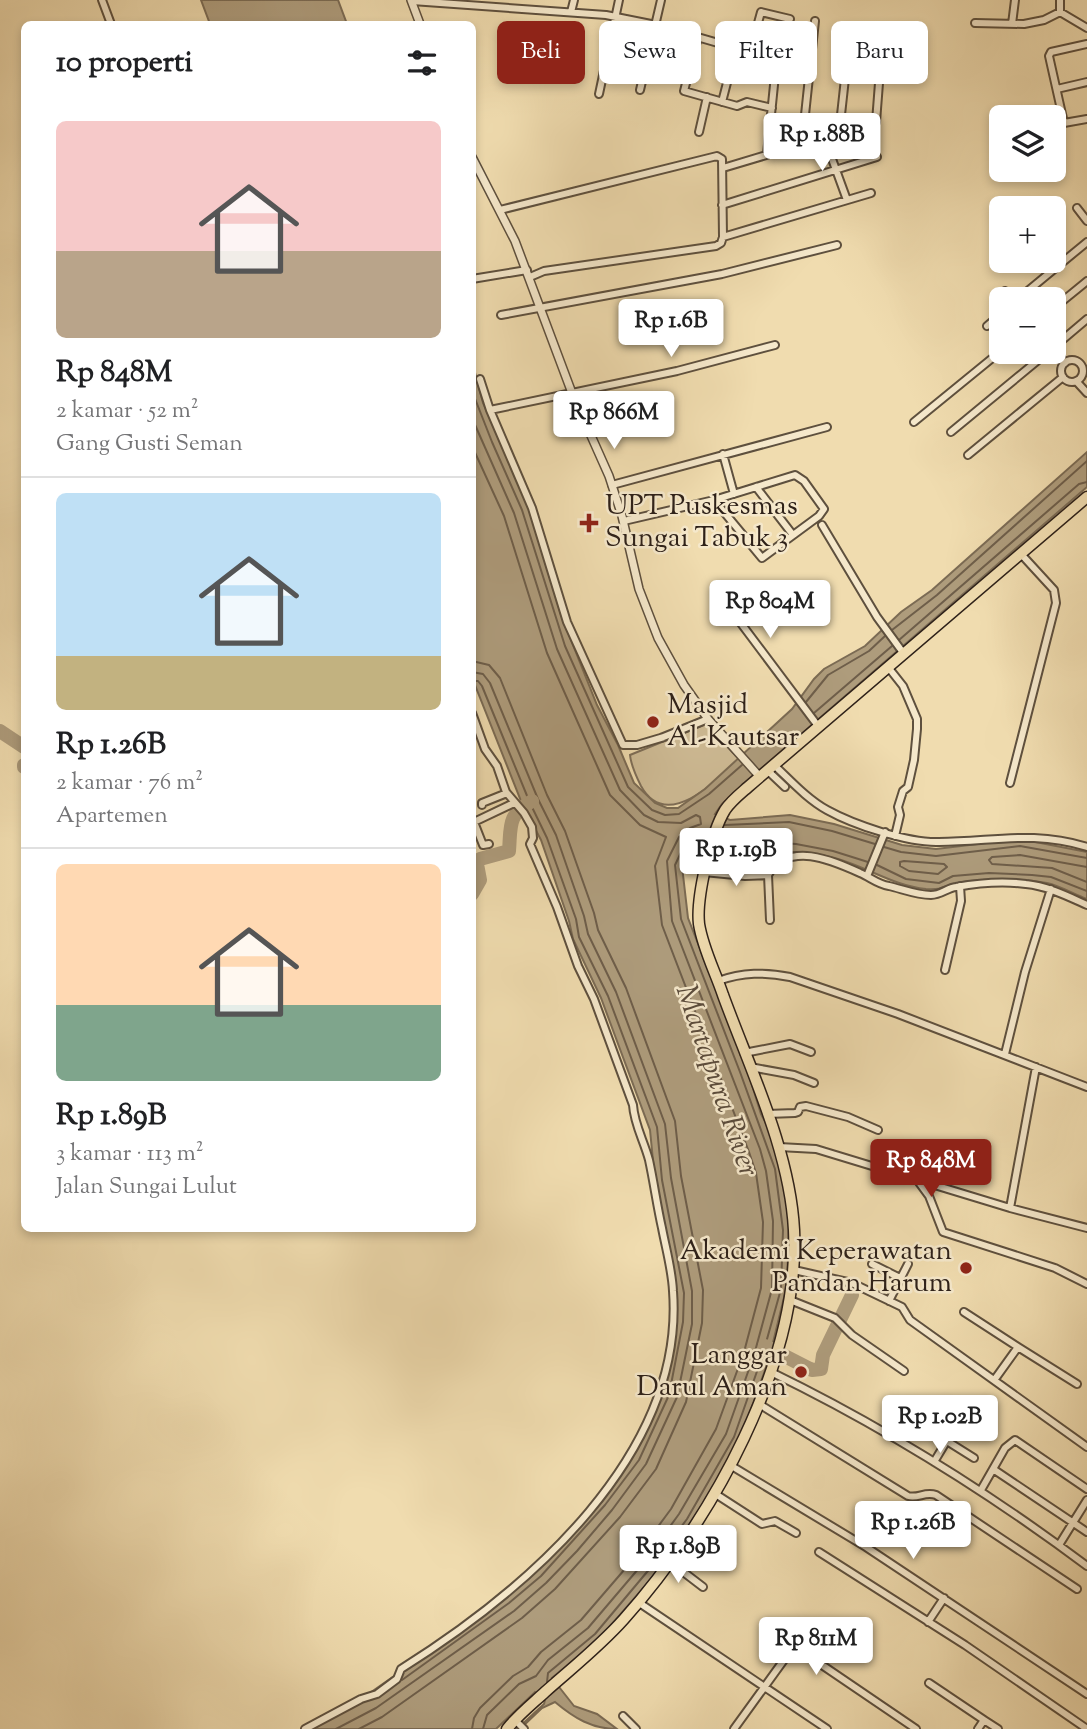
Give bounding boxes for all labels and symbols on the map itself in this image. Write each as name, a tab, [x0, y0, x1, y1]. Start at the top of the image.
pin: Rp 1.88B	[750, 114, 894, 173]
pin: Rp 1.6B	[606, 300, 736, 359]
pin: Rp 866M	[549, 392, 679, 451]
place label: UPT Puskesmas Sungai Tabuk 3	[605, 487, 798, 559]
marker: UPT Puskesmas Sungai Tabuk 3	[579, 513, 599, 533]
pin: Rp 804M	[705, 580, 835, 640]
place label: Masjid Al-Kautsar	[667, 686, 800, 758]
marker: Masjid Al-Kautsar	[645, 714, 661, 730]
pin: Rp 1.19B	[664, 828, 808, 888]
water label: Martapura River	[663, 979, 769, 1183]
pin: Rp 848M	[866, 1140, 996, 1199]
place label: Akademi Keperawatan Pandan Harum	[680, 1232, 952, 1304]
marker: Akademi Keperawatan Pandan Harum	[958, 1260, 974, 1276]
place label: Langgar Darul Aman	[637, 1336, 787, 1408]
marker: Langgar Darul Aman	[793, 1364, 809, 1380]
pin: Rp 1.02B	[868, 1396, 1012, 1455]
pin: Rp 1.26B	[841, 1502, 985, 1561]
pin: Rp 1.89B	[606, 1526, 750, 1585]
pin: Rp 811M	[751, 1618, 881, 1677]

